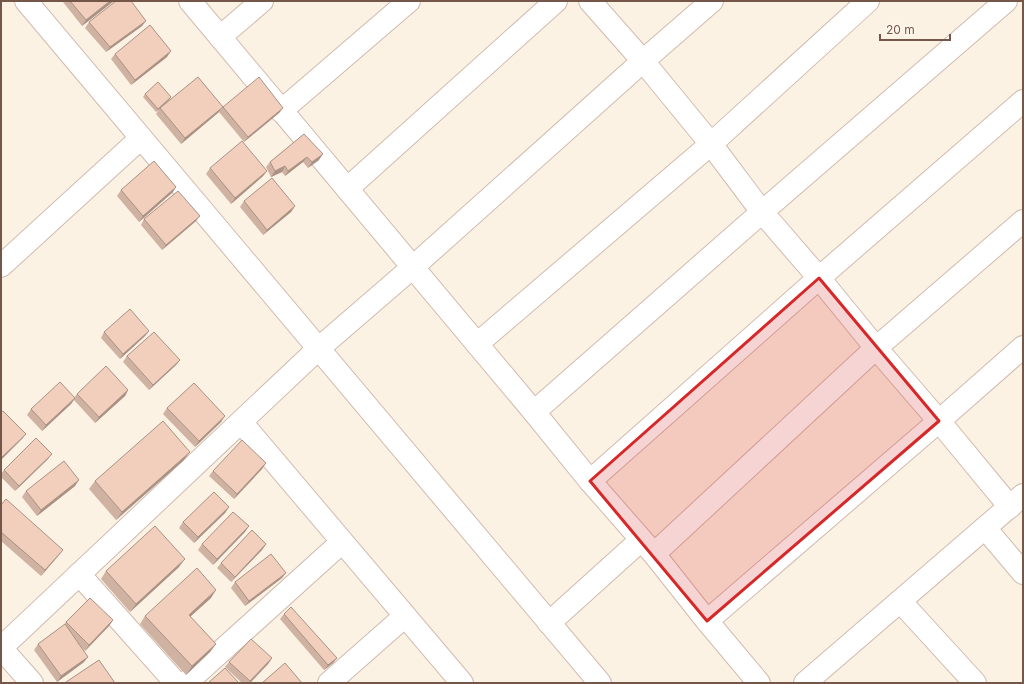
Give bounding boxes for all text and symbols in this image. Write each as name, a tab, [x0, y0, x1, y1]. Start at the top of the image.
scale bar	[880, 16, 950, 42]
text: 20 m	[886, 22, 915, 37]

